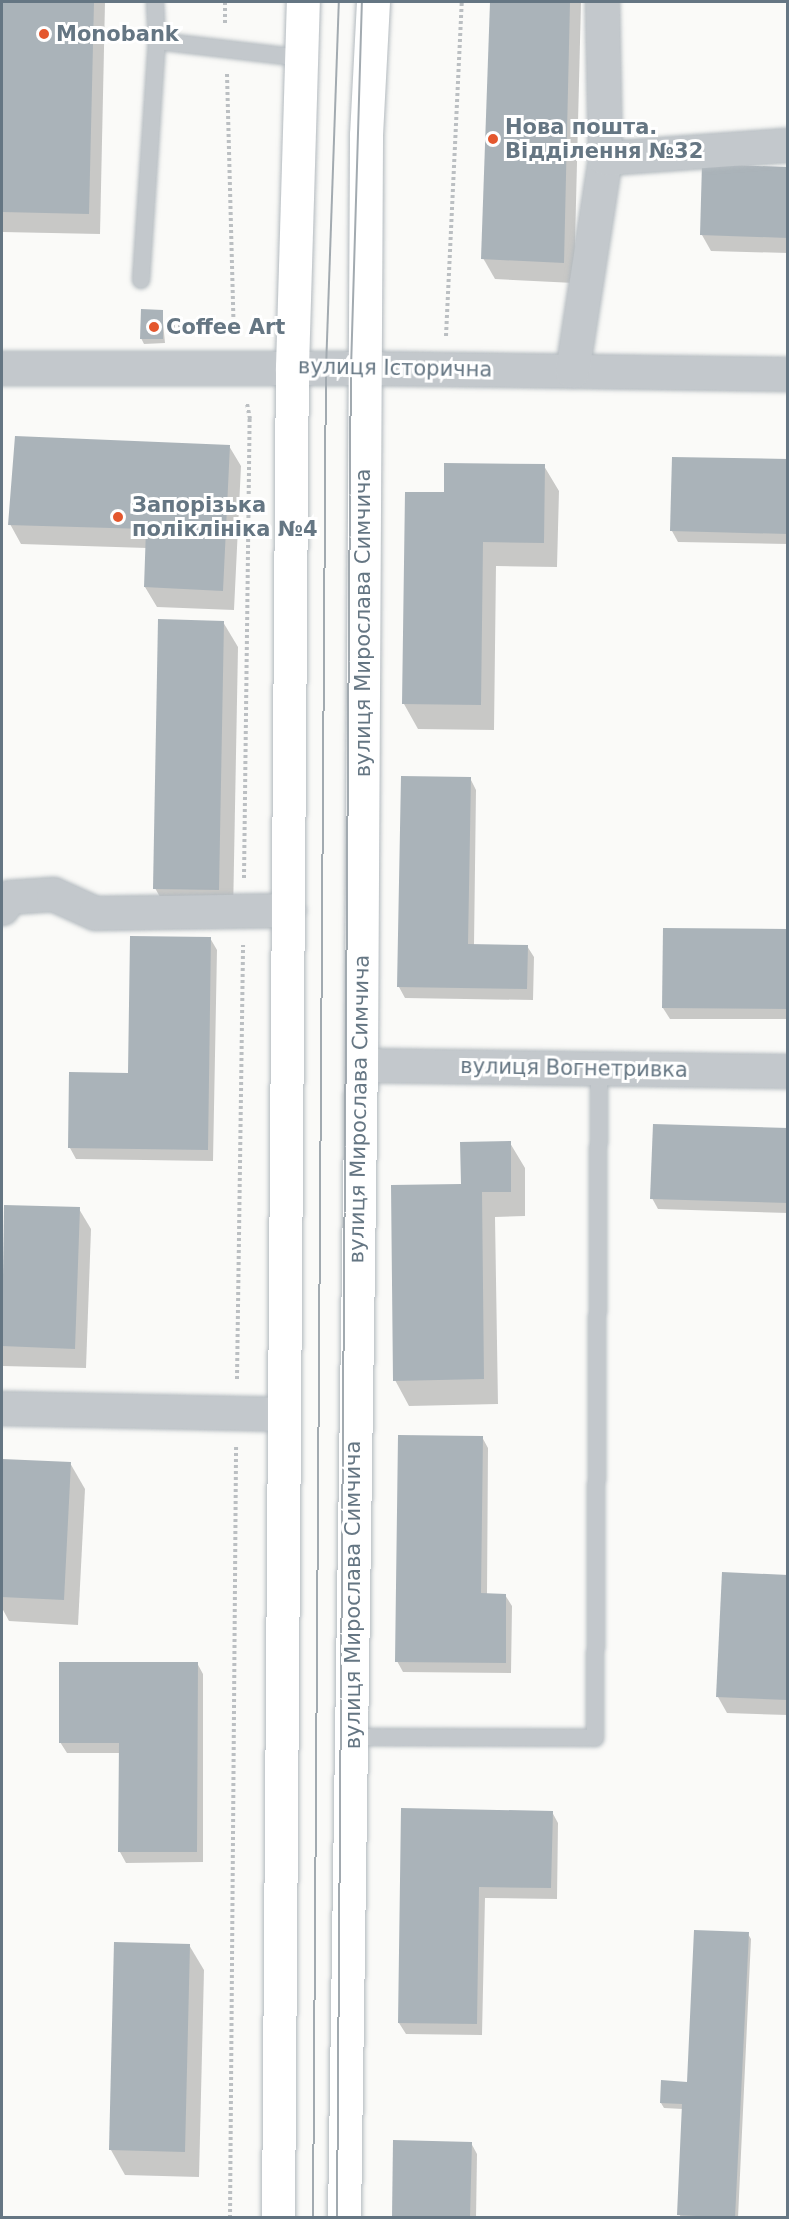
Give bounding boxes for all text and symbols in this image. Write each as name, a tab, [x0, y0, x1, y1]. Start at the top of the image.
place label: Monobank	[56, 21, 179, 47]
marker: Monobank	[37, 27, 51, 41]
place label: Нова пошта. Відділення №32	[505, 114, 703, 164]
marker: Нова пошта. Відділення №32	[486, 132, 500, 146]
place label: Coffee Art	[166, 314, 285, 340]
marker: Coffee Art	[147, 320, 161, 334]
street label: вулиця Історична	[298, 354, 492, 382]
street label: вулиця Мирослава Симчича	[350, 469, 376, 777]
place label: Запорізька поліклініка №4	[132, 492, 318, 542]
marker: Запорізька поліклініка №4	[109, 508, 127, 526]
street label: вулиця Мирослава Симчича	[344, 954, 374, 1264]
street label: вулиця Вогнетривка	[460, 1053, 688, 1083]
street label: вулиця Мирослава Симчича	[340, 1441, 366, 1749]

